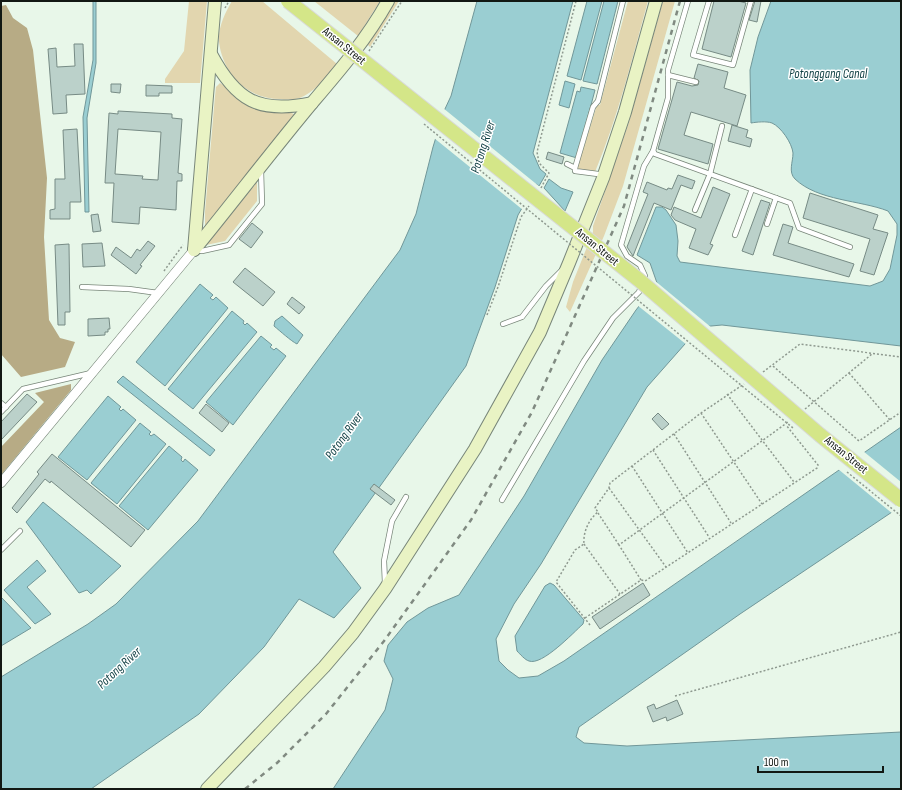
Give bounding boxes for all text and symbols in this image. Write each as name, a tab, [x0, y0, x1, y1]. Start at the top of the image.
street label: Ansan Street	[318, 23, 369, 68]
water label: Potonggang Canal	[789, 66, 868, 82]
water label: Potong River	[467, 117, 499, 175]
street label: Ansan Street	[571, 224, 622, 269]
water label: Potong River	[322, 408, 367, 463]
street label: Ansan Street	[820, 432, 871, 477]
water label: Potong River	[94, 643, 145, 692]
scale bar	[758, 748, 883, 774]
text: 100 m	[764, 755, 789, 770]

